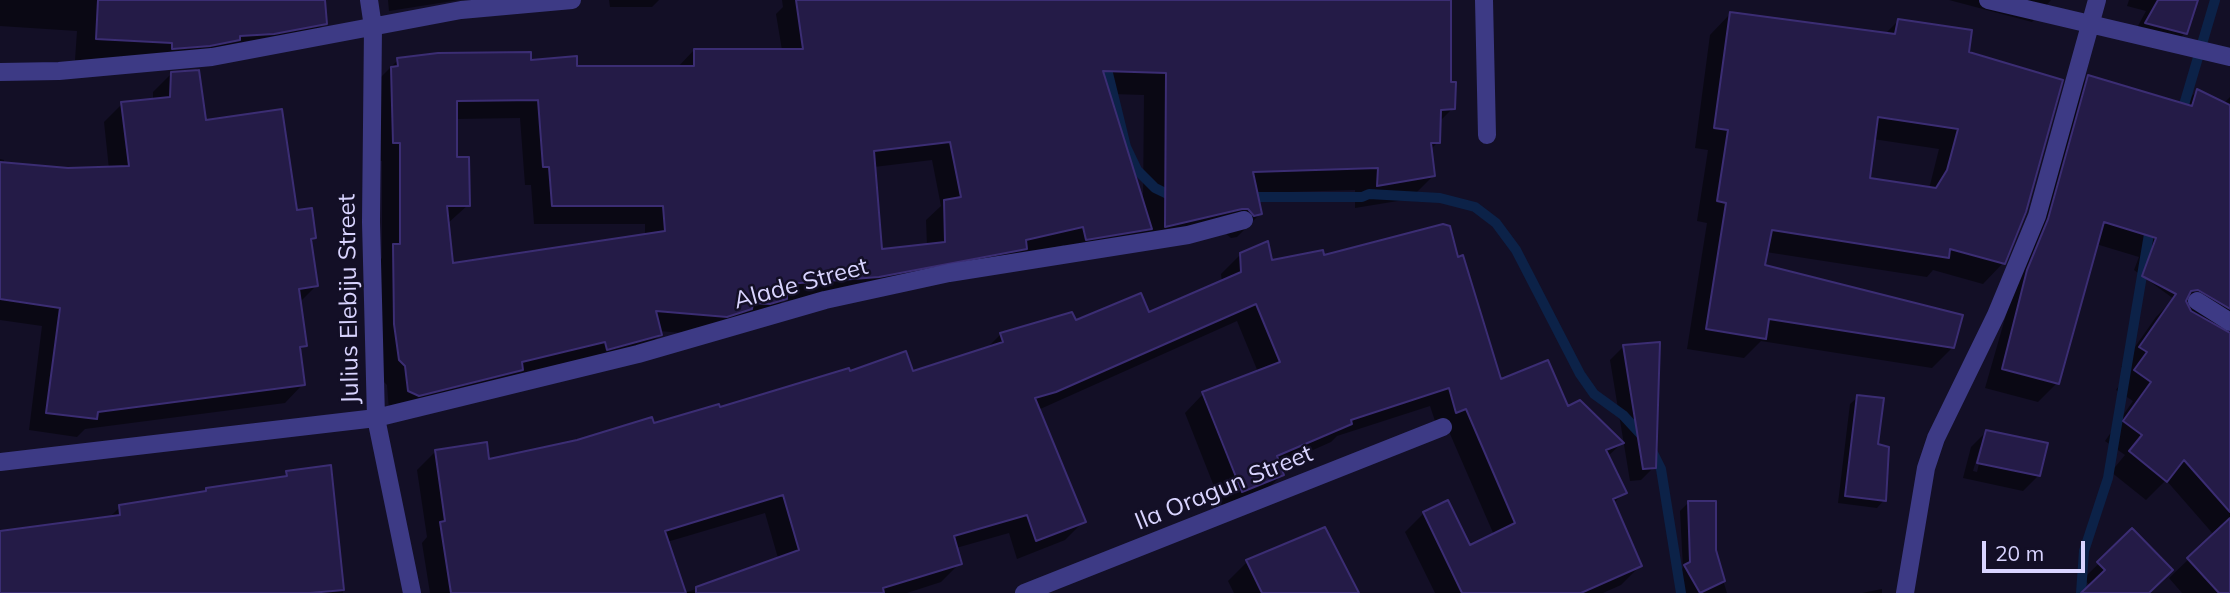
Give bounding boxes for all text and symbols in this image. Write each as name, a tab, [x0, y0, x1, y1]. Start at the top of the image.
street label: Julius Elebiju Street	[333, 194, 365, 404]
street label: Alade Street	[731, 252, 871, 316]
street label: Ila Oragun Street	[1131, 439, 1317, 537]
scale bar	[1985, 526, 2088, 570]
text: 20 m	[1995, 540, 2044, 566]

